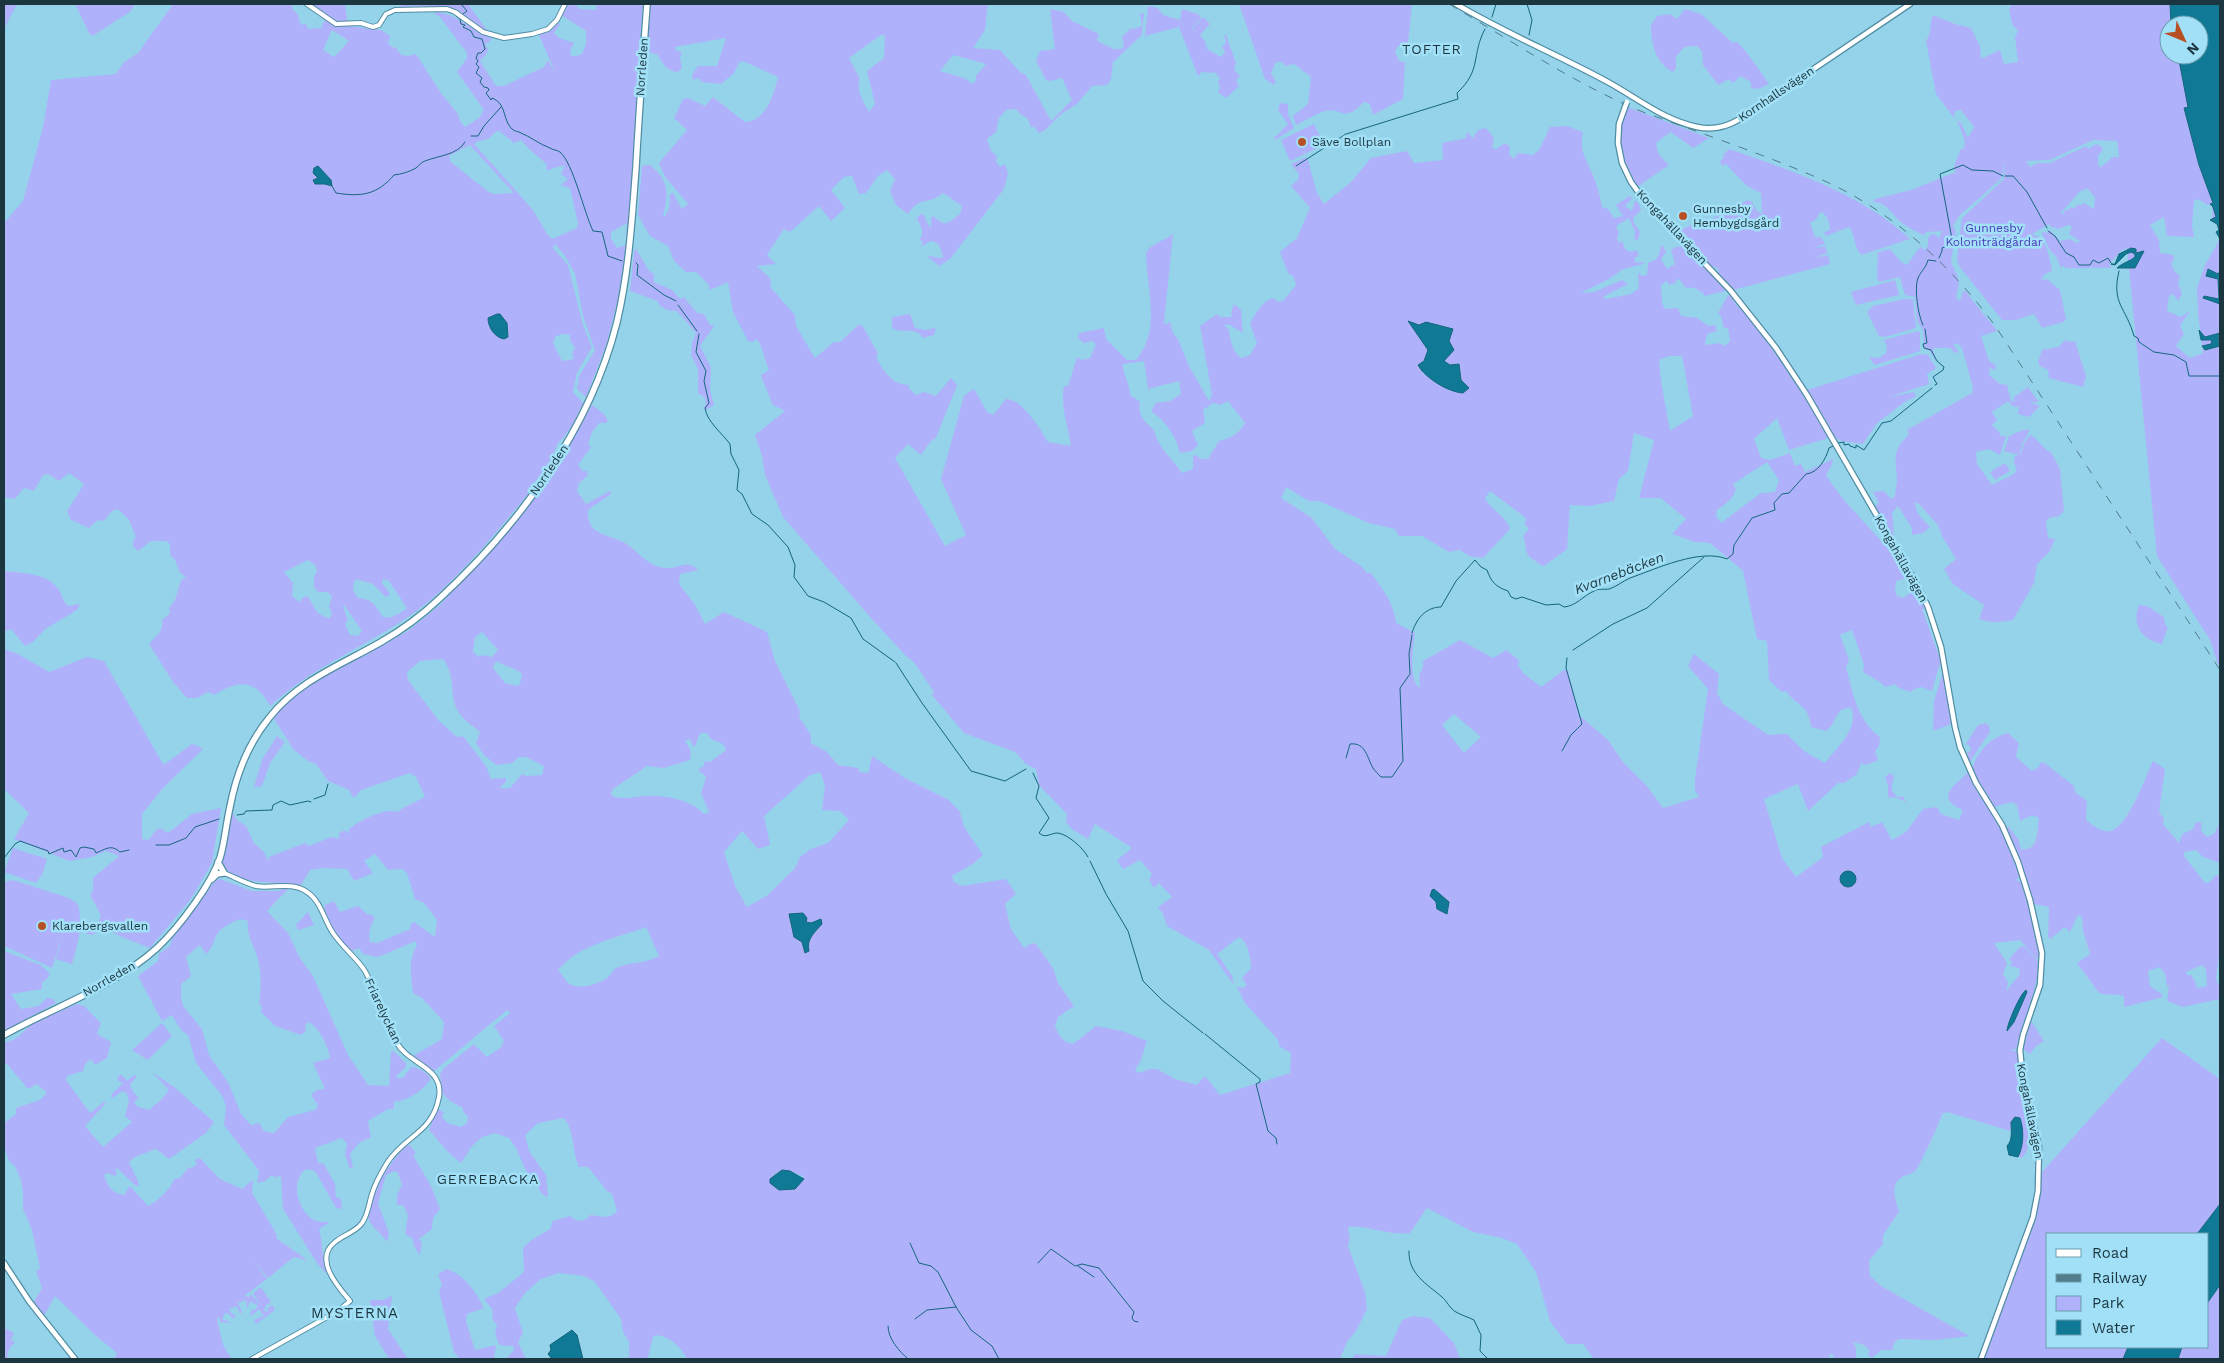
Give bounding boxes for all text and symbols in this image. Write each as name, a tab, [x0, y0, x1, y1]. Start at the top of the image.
north arrow	[2159, 15, 2209, 65]
street label: Norrleden	[633, 37, 651, 97]
text: N	[2184, 40, 2203, 58]
district label: TOFTER	[1402, 41, 1462, 57]
street label: Kornhallsvägen	[1736, 64, 1816, 124]
place label: Säve Bollplan	[1312, 135, 1391, 149]
marker: Säve Bollplan	[1296, 136, 1308, 148]
street label: Kongahällavägen	[1634, 187, 1710, 267]
place label: Gunnesby Hembygdsgård	[1693, 202, 1779, 230]
marker: Gunnesby Hembygdsgård	[1677, 210, 1689, 222]
park label: Gunnesby Koloniträdgårdar	[1945, 221, 2043, 249]
street label: Norrleden	[527, 442, 571, 498]
street label: Kongahällavägen	[1871, 513, 1931, 605]
water label: Kvarnebäcken	[1572, 549, 1666, 597]
place label: Klarebergsvallen	[52, 919, 148, 933]
marker: Klarebergsvallen	[36, 920, 48, 932]
street label: Norrleden	[80, 958, 138, 1000]
street label: Friarelyckan	[362, 976, 404, 1046]
street label: Kongahällavägen	[2014, 1062, 2046, 1160]
district label: GERREBACKA	[437, 1171, 539, 1187]
legend	[2046, 1233, 2209, 1348]
text: Road	[2092, 1244, 2129, 1262]
text: Railway	[2092, 1269, 2147, 1287]
text: Park	[2092, 1294, 2125, 1312]
district label: MYSTERNA	[311, 1304, 399, 1322]
text: Water	[2092, 1319, 2135, 1337]

